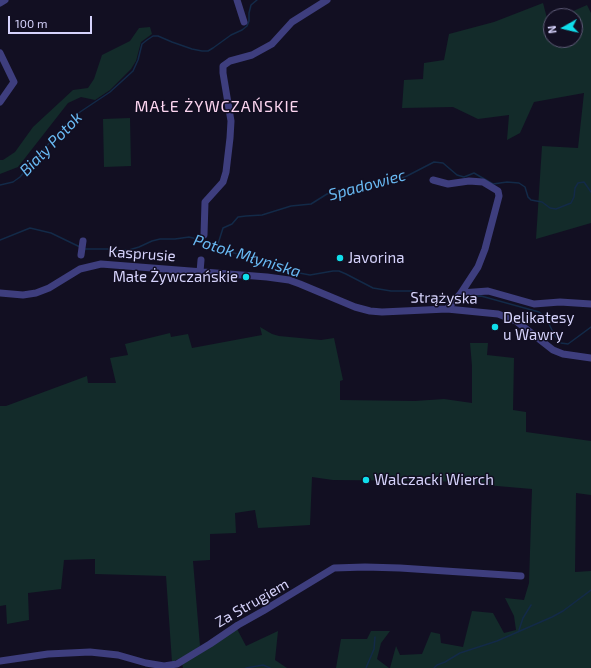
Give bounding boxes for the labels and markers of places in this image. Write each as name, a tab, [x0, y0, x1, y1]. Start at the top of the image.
place label: Javorina	[348, 249, 404, 267]
marker: Javorina	[335, 253, 345, 263]
place label: Małe Żywczańskie	[113, 268, 238, 286]
marker: Małe Żywczańskie	[241, 272, 251, 282]
place label: Delikatesy u Wawry	[503, 309, 574, 344]
marker: Delikatesy u Wawry	[490, 322, 500, 332]
place label: Walczacki Wierch	[374, 471, 494, 489]
marker: Walczacki Wierch	[361, 475, 371, 485]

